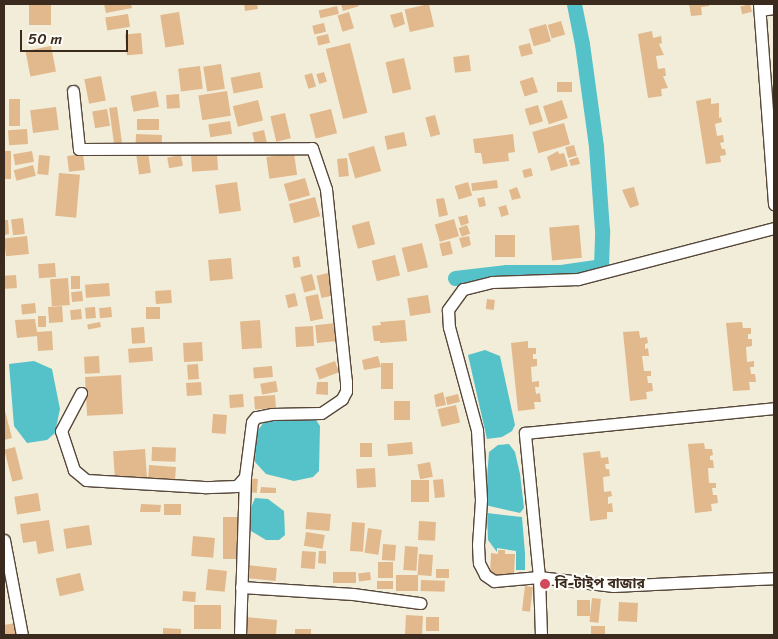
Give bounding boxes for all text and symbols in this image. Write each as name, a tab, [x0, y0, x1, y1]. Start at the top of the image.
scale bar	[22, 20, 130, 52]
text: 50 m	[28, 26, 62, 52]
place label: বি-টাইপ বাজার	[555, 576, 645, 592]
marker: বি-টাইপ বাজার	[539, 578, 551, 590]

